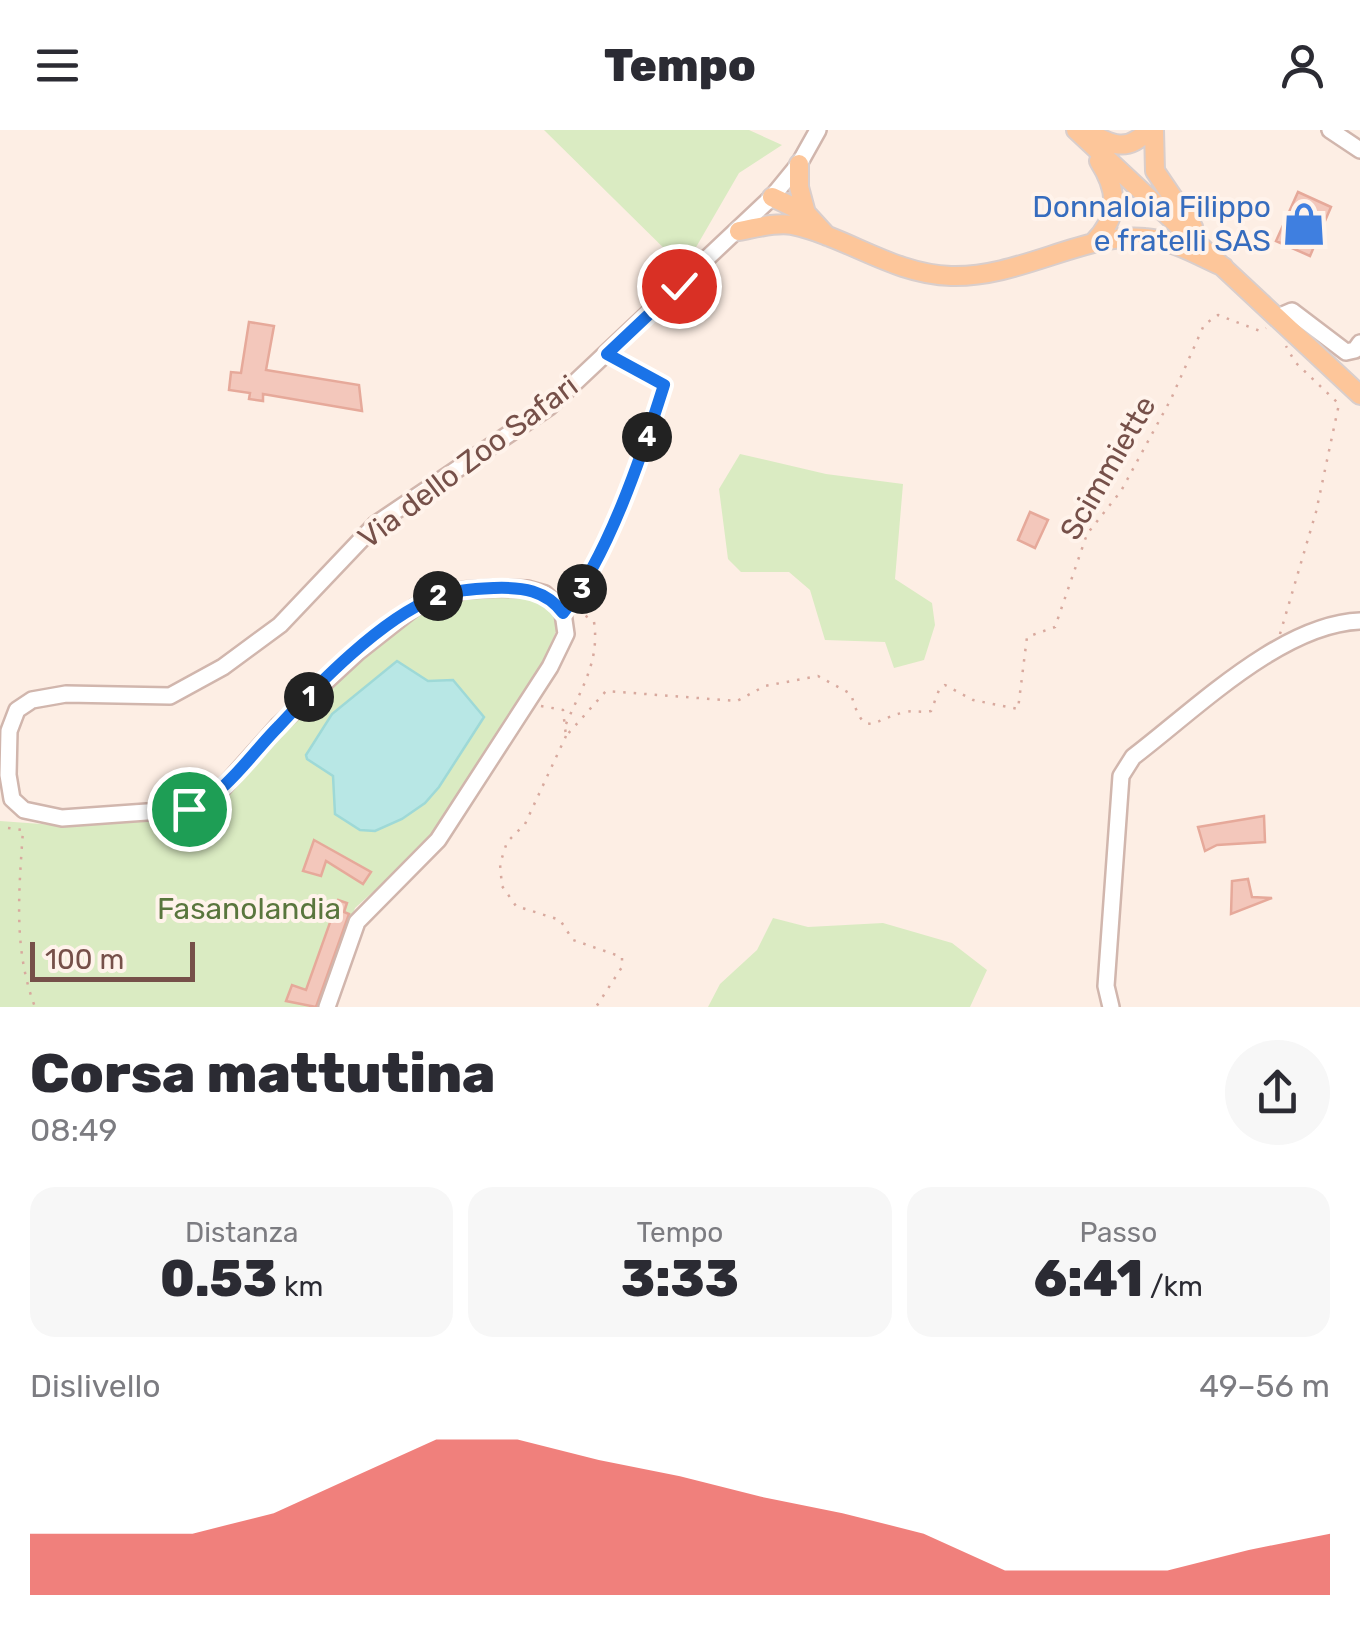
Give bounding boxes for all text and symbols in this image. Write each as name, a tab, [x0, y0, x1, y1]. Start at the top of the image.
icon: menu	[30, 38, 85, 93]
icon: person	[1275, 38, 1330, 93]
text: Tempo	[604, 39, 756, 92]
place label: Donnaloia Filippo e fratelli SAS	[1032, 189, 1271, 259]
shop icon: Donnaloia Filippo e fratelli SAS	[1280, 200, 1328, 248]
pin	[637, 244, 722, 329]
icon: check	[652, 259, 707, 314]
street label: Via dello Zoo Safari	[351, 368, 585, 556]
street label: Scimmiette	[1052, 390, 1164, 546]
pin: 4	[622, 412, 672, 462]
text: 4	[637, 420, 657, 453]
pin: 3	[557, 564, 607, 614]
pin: 2	[413, 571, 463, 621]
text: 3	[573, 572, 591, 605]
text: 2	[429, 579, 447, 612]
pin: 1	[284, 672, 334, 722]
text: 1	[302, 680, 316, 713]
pin	[147, 767, 232, 852]
icon: arrive	[162, 782, 217, 837]
park label: Fasanolandia	[157, 891, 341, 927]
scale bar	[30, 937, 195, 981]
text: 100 m	[45, 943, 124, 976]
button: share	[1225, 1040, 1330, 1145]
text: Corsa mattutina	[30, 1041, 495, 1106]
text: 08:49	[30, 1111, 117, 1149]
text: Distanza	[185, 1216, 298, 1249]
text: Tempo	[637, 1216, 723, 1249]
text: Passo	[1079, 1216, 1157, 1249]
text: 0.53	[160, 1249, 277, 1309]
text: 3:33	[621, 1249, 739, 1309]
text: 6:41	[1034, 1249, 1143, 1309]
text: km	[277, 1270, 323, 1303]
text: /km	[1143, 1270, 1203, 1303]
text: Dislivello	[30, 1367, 161, 1405]
text: 49–56 m	[1199, 1367, 1330, 1405]

